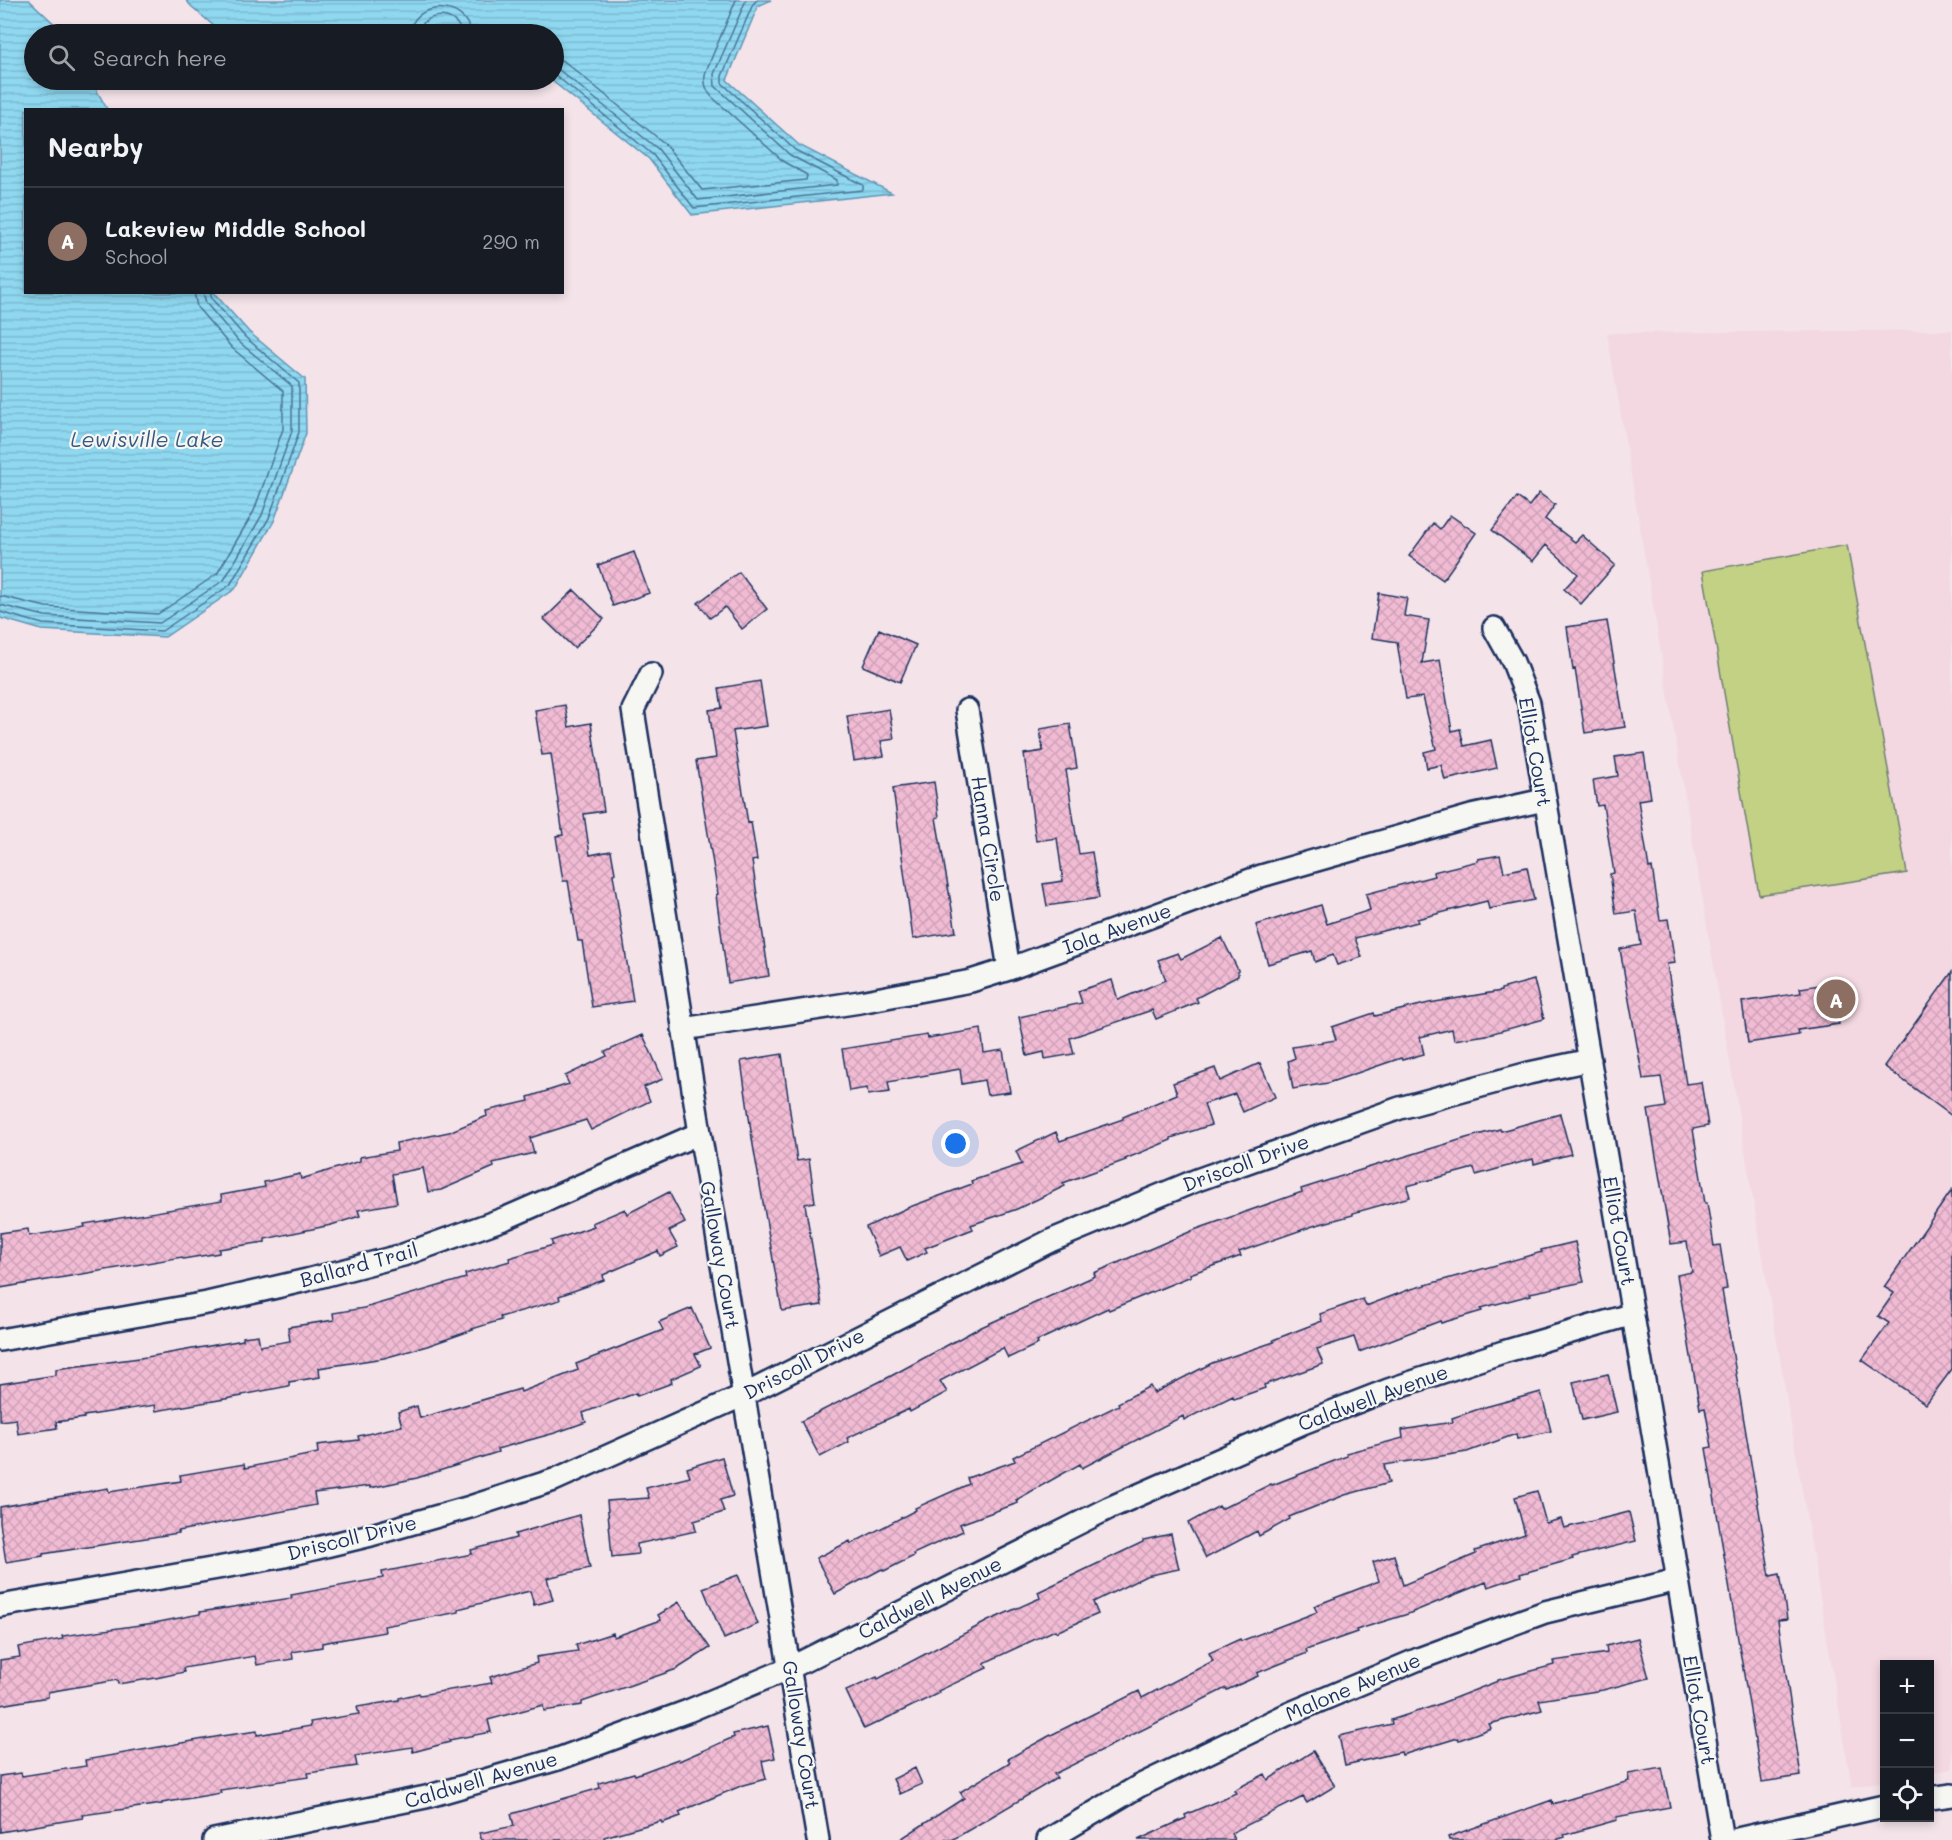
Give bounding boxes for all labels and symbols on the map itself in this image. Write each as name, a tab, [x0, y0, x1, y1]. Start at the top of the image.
water label: Lewisville Lake	[70, 425, 224, 452]
street label: Elliot Court	[1514, 695, 1558, 809]
street label: Hanna Circle	[966, 774, 1012, 904]
street label: Iola Avenue	[1059, 896, 1175, 960]
pin: A	[1816, 976, 1856, 1022]
street label: Driscoll Drive	[1179, 1127, 1312, 1197]
your location	[941, 1129, 970, 1158]
street label: Elliot Court	[1598, 1174, 1642, 1288]
street label: Galloway Court	[695, 1179, 747, 1331]
street label: Ballard Trail	[297, 1236, 421, 1292]
street label: Driscoll Drive	[739, 1321, 868, 1405]
street label: Caldwell Avenue	[1294, 1358, 1451, 1436]
street label: Driscoll Drive	[284, 1508, 419, 1566]
street label: Caldwell Avenue	[853, 1550, 1006, 1645]
street label: Malone Avenue	[1281, 1646, 1424, 1726]
street label: Elliot Court	[1678, 1653, 1722, 1767]
street label: Galloway Court	[777, 1659, 827, 1811]
street label: Caldwell Avenue	[401, 1745, 560, 1813]

